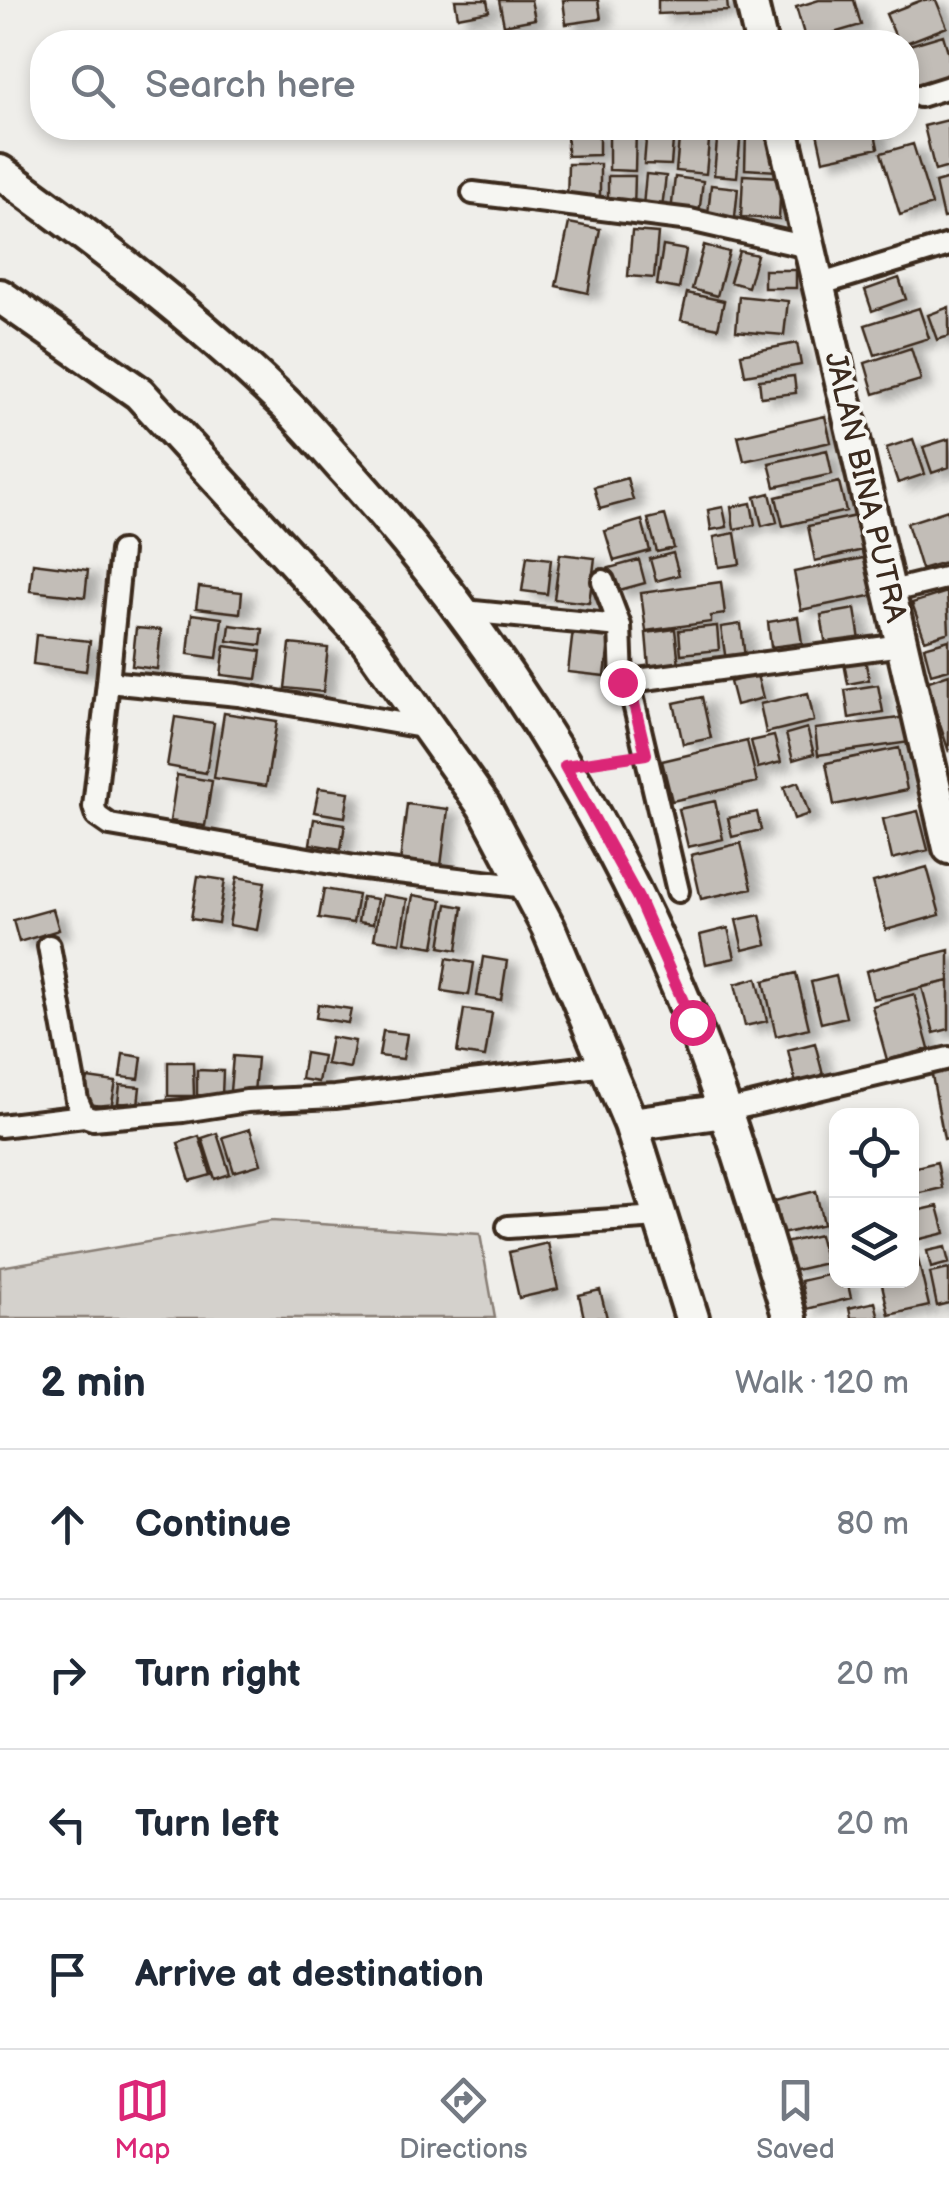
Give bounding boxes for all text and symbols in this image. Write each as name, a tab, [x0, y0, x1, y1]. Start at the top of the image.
search box	[30, 30, 919, 140]
icon: search	[65, 58, 120, 113]
text: Search here	[145, 63, 356, 108]
street label: JALAN BINA PUTRA	[816, 349, 914, 627]
route end	[600, 660, 646, 706]
route start	[670, 1000, 716, 1046]
map controls	[829, 1108, 919, 1288]
button: locate	[829, 1108, 919, 1198]
button: layers	[829, 1198, 919, 1288]
text: 2 min	[40, 1358, 146, 1409]
text: Walk · 120 m	[735, 1364, 909, 1403]
icon: ahead	[40, 1497, 95, 1552]
text: Continue	[135, 1502, 291, 1547]
text: 80 m	[836, 1505, 909, 1544]
icon: right	[40, 1647, 95, 1702]
text: Turn right	[135, 1652, 300, 1697]
text: 20 m	[836, 1655, 909, 1694]
icon: left	[40, 1797, 95, 1852]
text: Turn left	[135, 1802, 279, 1847]
text: 20 m	[836, 1805, 909, 1844]
icon: arrive	[40, 1947, 95, 2002]
text: Arrive at destination	[135, 1952, 484, 1997]
tab: Map	[114, 2073, 171, 2166]
tab: Directions	[399, 2073, 528, 2166]
tab: Saved	[756, 2073, 835, 2166]

